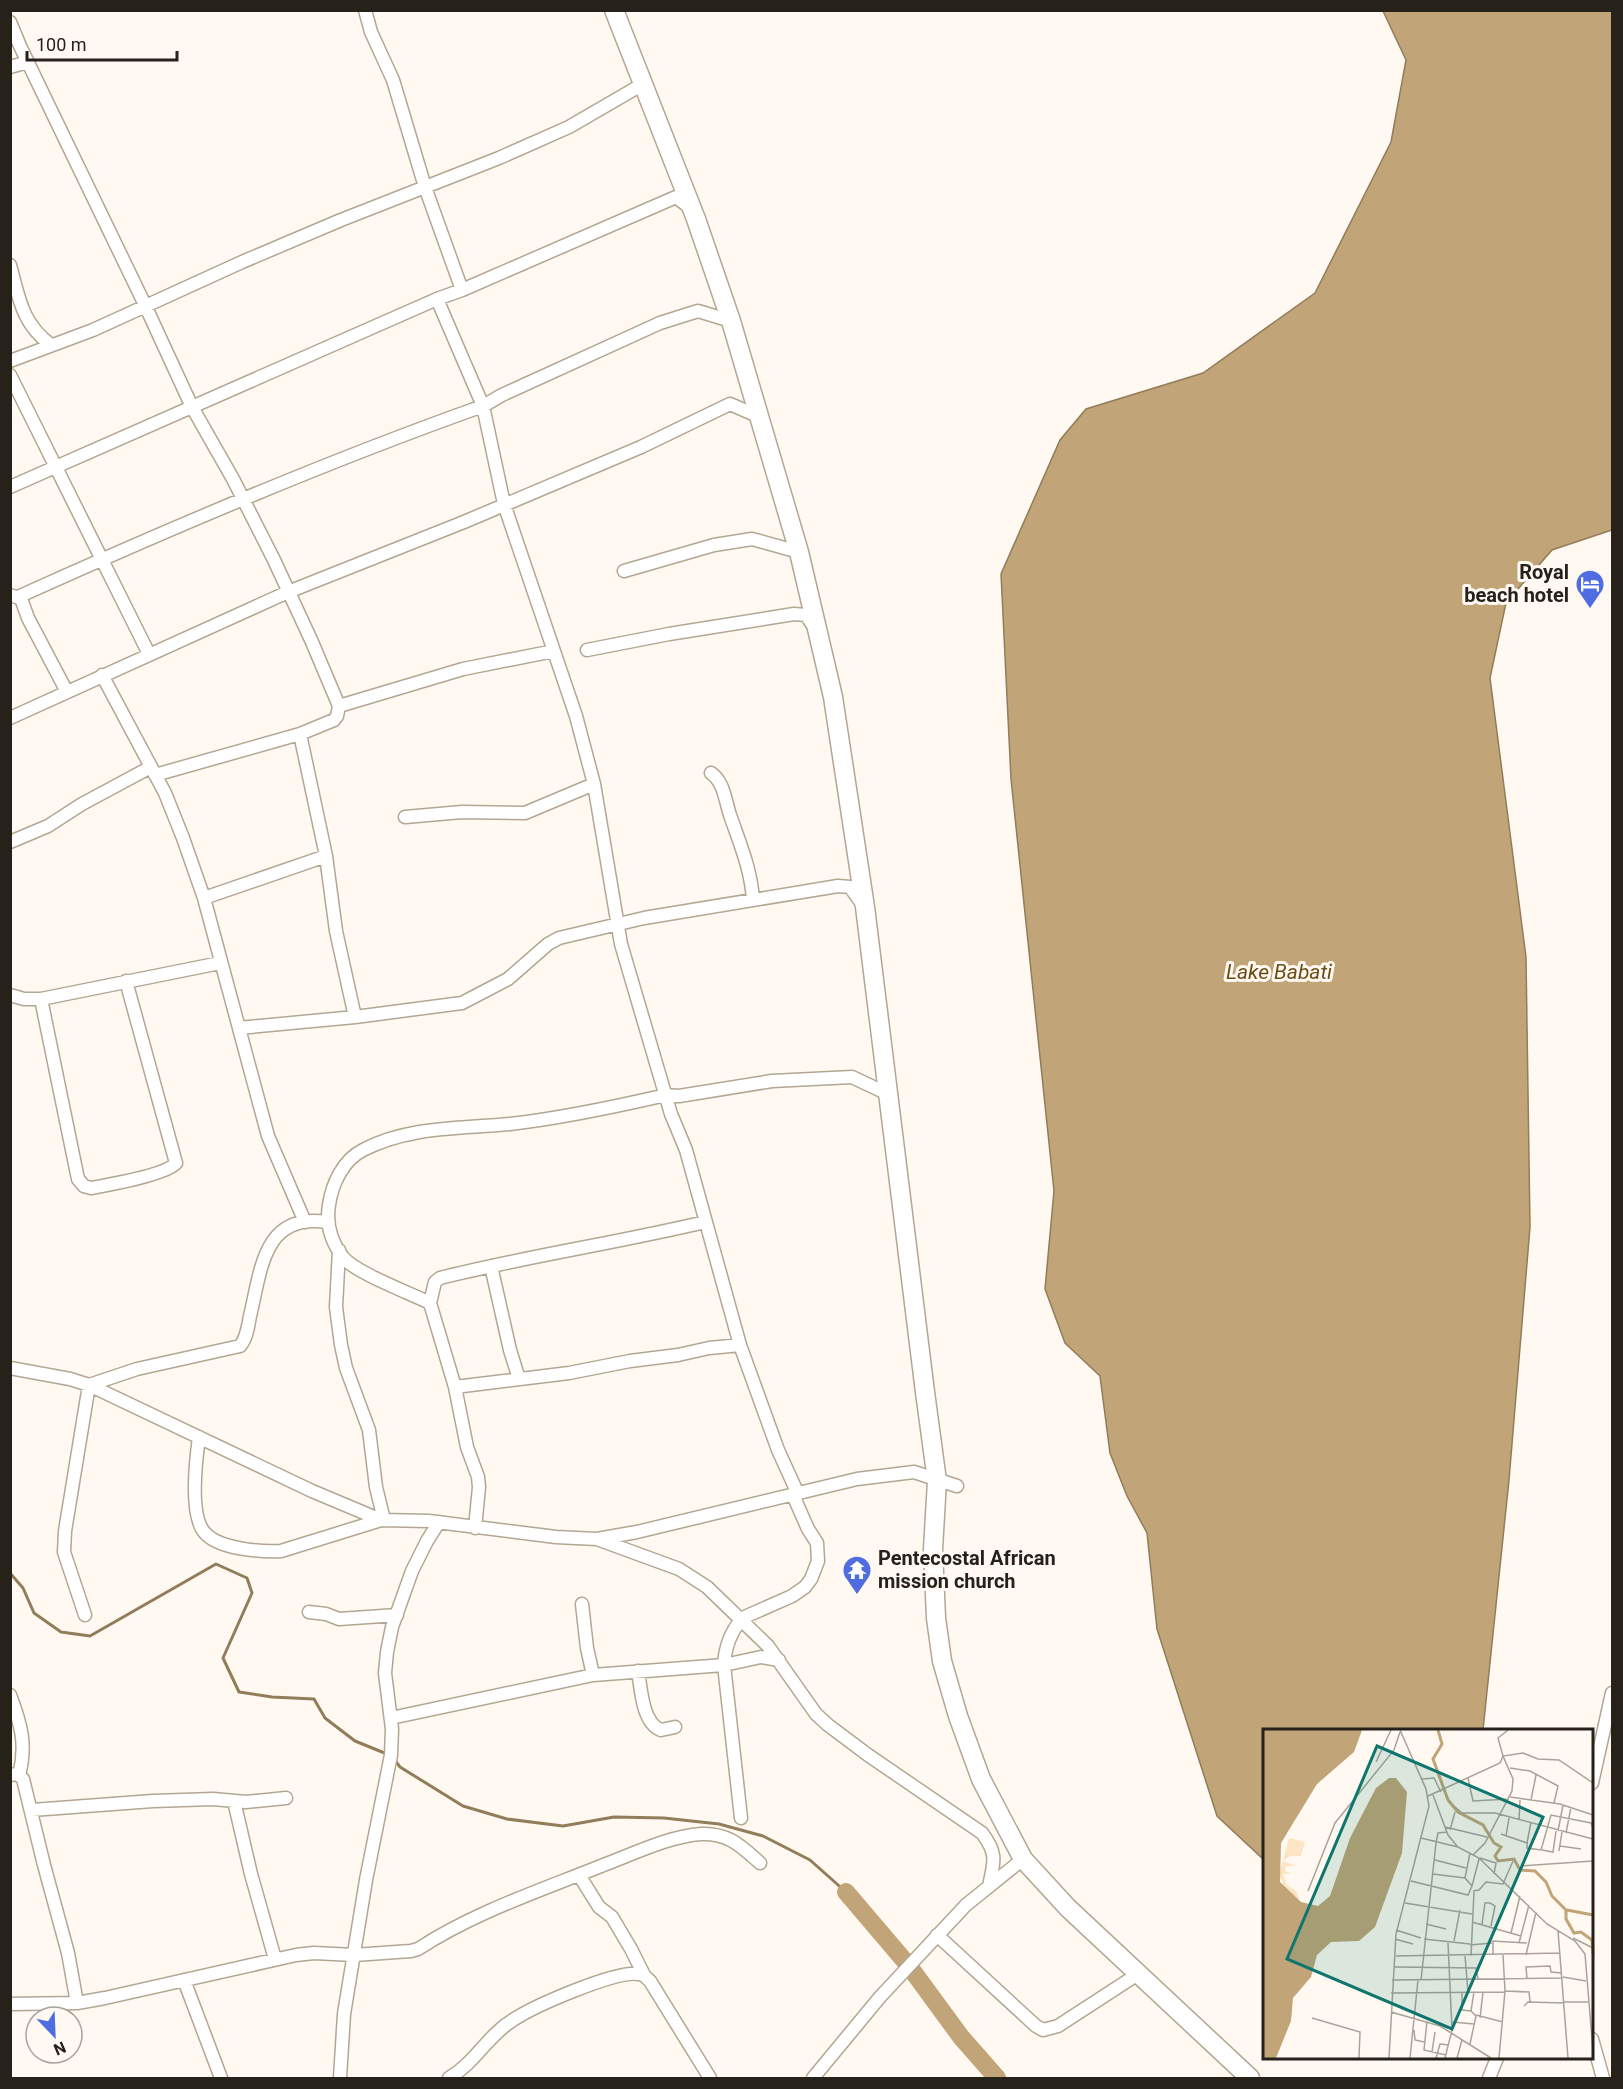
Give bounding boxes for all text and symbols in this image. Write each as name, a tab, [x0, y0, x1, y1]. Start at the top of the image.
scale bar	[27, 24, 177, 62]
text: 100 m	[36, 34, 87, 55]
place label: Royal beach hotel	[1464, 560, 1569, 607]
hotel icon: Royal beach hotel	[1574, 568, 1606, 610]
water label: Lake Babati	[1226, 960, 1332, 984]
place label: Pentecostal African mission church	[878, 1546, 1056, 1593]
temple icon: Pentecostal African mission church	[841, 1554, 873, 1596]
inset map	[1263, 1729, 1593, 2059]
north arrow	[24, 2005, 84, 2065]
text: N	[51, 2037, 69, 2059]

